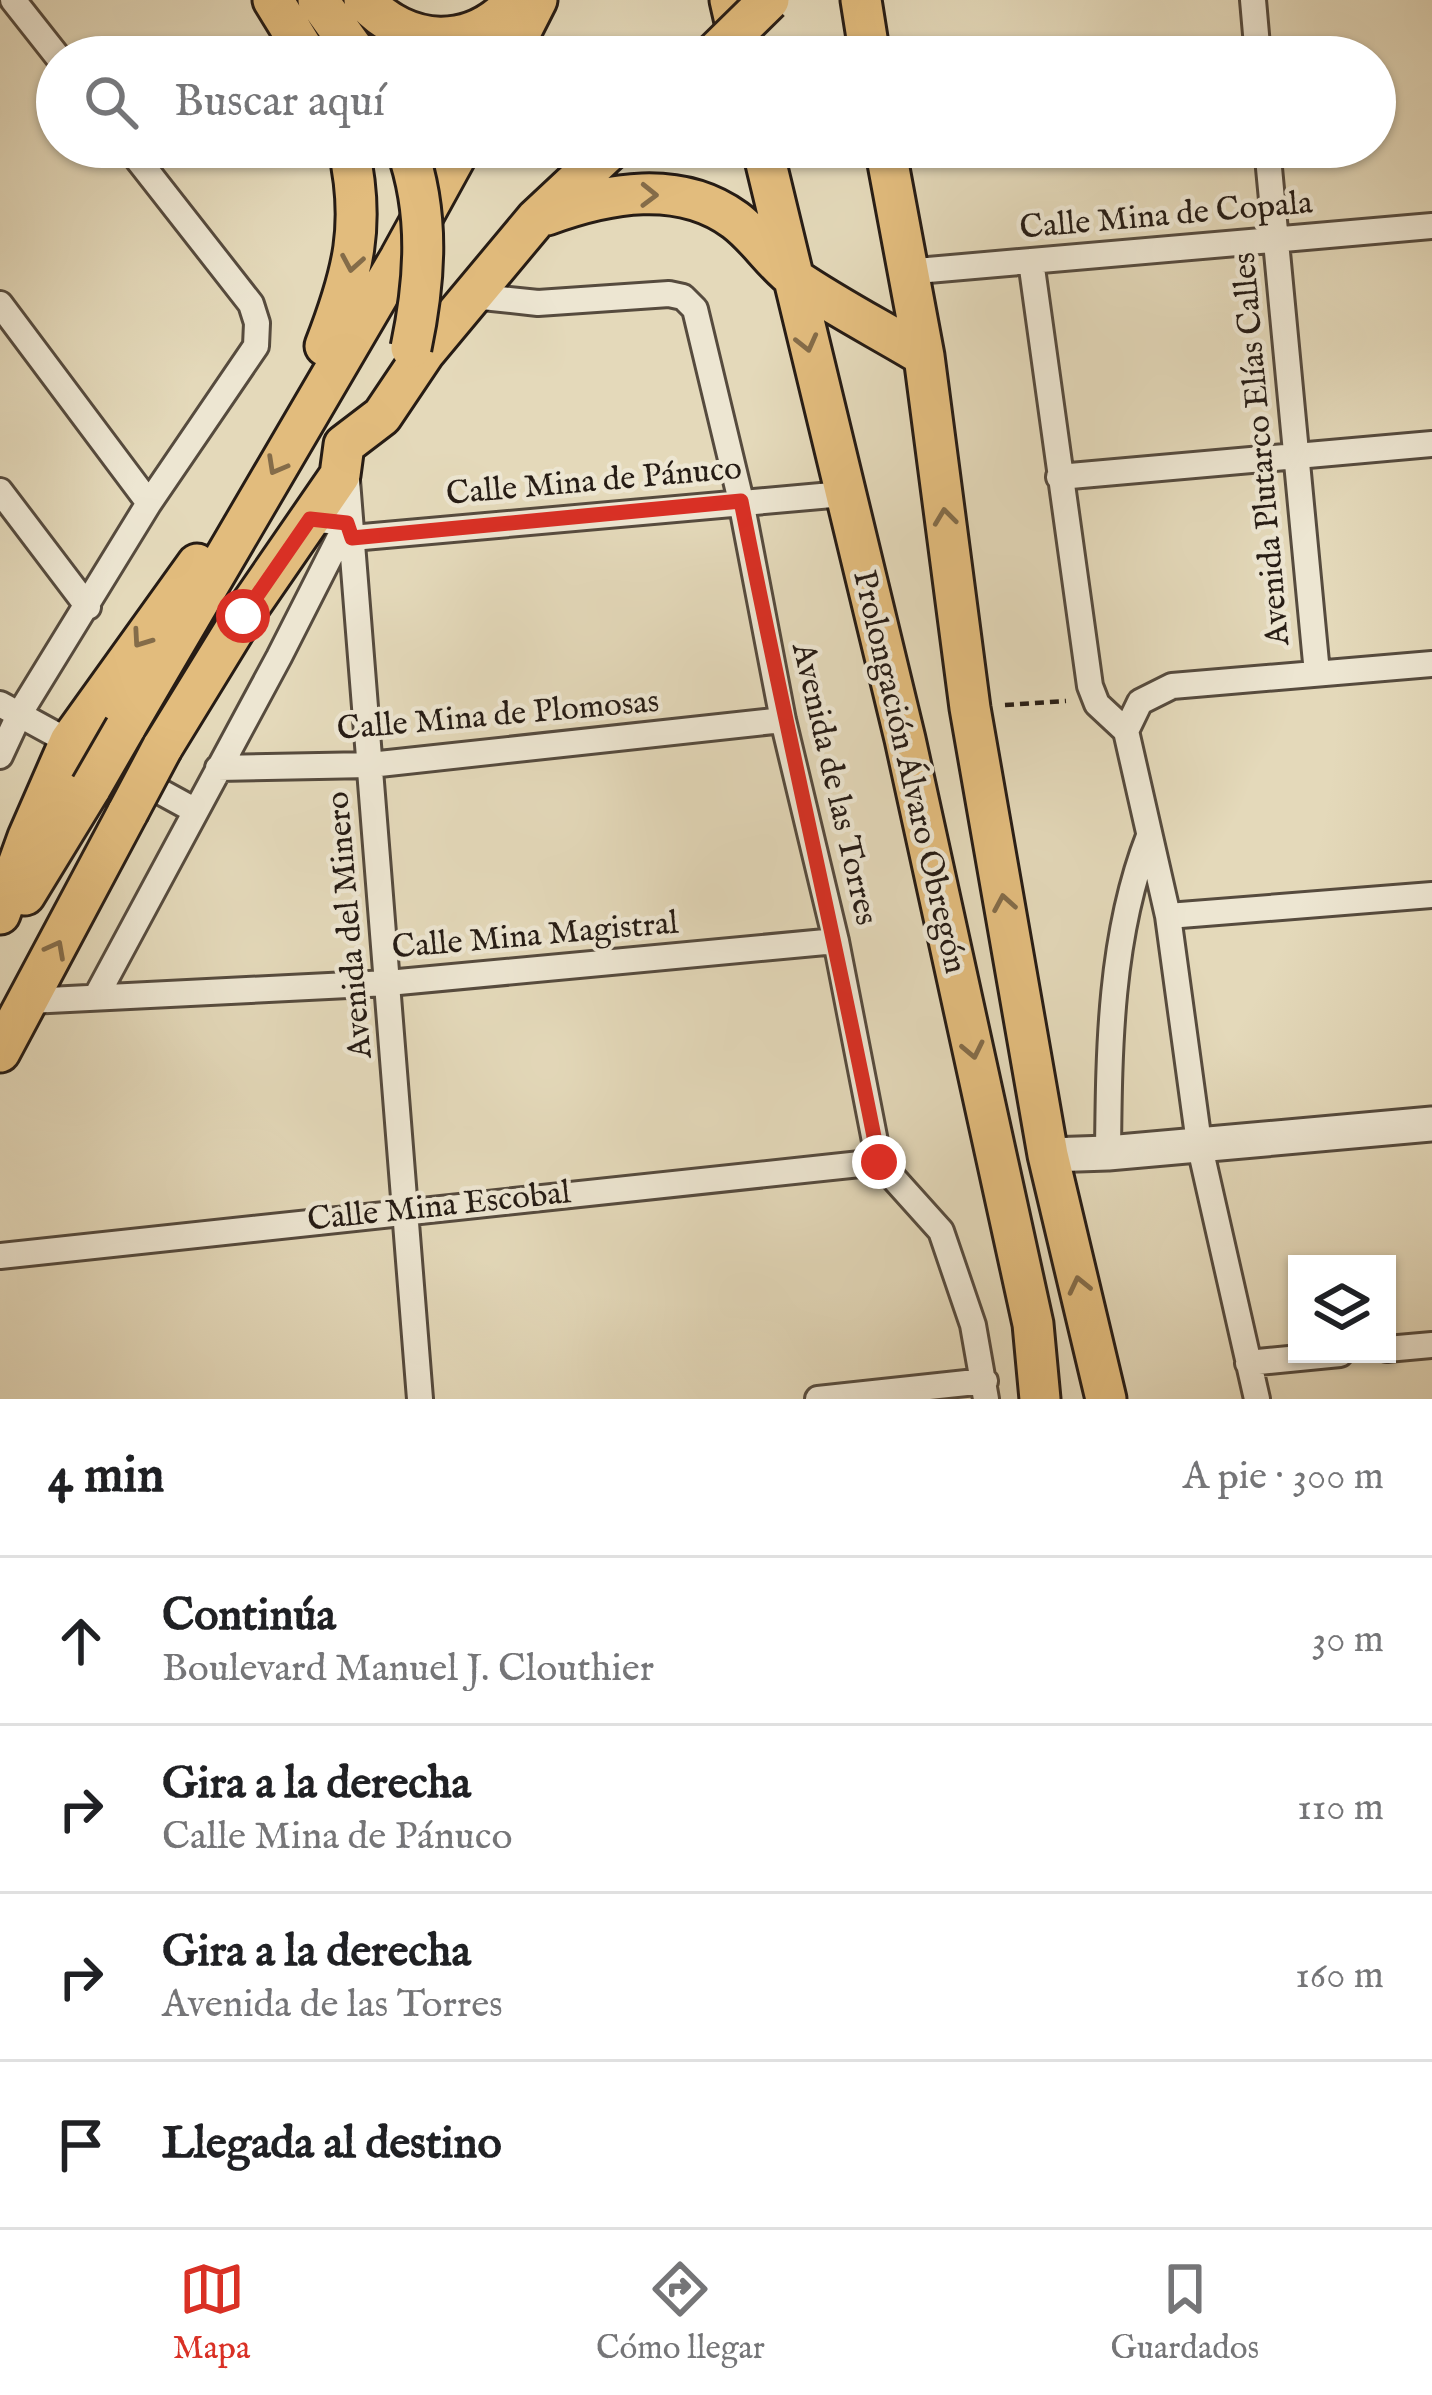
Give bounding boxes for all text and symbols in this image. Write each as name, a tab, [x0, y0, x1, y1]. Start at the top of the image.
search box	[36, 36, 1396, 168]
icon: search	[78, 69, 144, 135]
text: Buscar aquí	[174, 74, 385, 131]
one-way arrow	[640, 181, 659, 207]
street label: Calle Mina de Copala	[1018, 182, 1315, 250]
street label: Avenida Plutarco Elías Calles	[1224, 251, 1300, 648]
one-way arrow	[341, 252, 366, 272]
one-way arrow	[793, 332, 818, 353]
street label: Calle Mina de Pánuco	[444, 448, 744, 516]
one-way arrow	[268, 454, 291, 475]
one-way arrow	[933, 507, 959, 527]
street label: Prolongación Álvaro Obregón	[842, 566, 978, 978]
route start	[216, 589, 270, 643]
one-way arrow	[133, 626, 155, 648]
street label: Avenida de las Torres	[781, 638, 887, 929]
street label: Calle Mina de Plomosas	[335, 681, 661, 751]
street label: Avenida del Minero	[317, 790, 383, 1061]
one-way arrow	[992, 893, 1017, 913]
street label: Calle Mina Magistral	[390, 903, 680, 969]
one-way arrow	[42, 941, 65, 962]
one-way arrow	[959, 1039, 984, 1059]
route end	[852, 1135, 906, 1189]
street label: Calle Mina Escobal	[305, 1172, 573, 1242]
map controls	[1288, 1255, 1396, 1363]
button: layers	[1288, 1255, 1396, 1363]
one-way arrow	[1068, 1276, 1093, 1296]
text: 4 min	[48, 1445, 164, 1510]
text: A pie · 300 m	[1183, 1453, 1384, 1502]
text: Continúa	[162, 1588, 336, 1645]
icon: ahead	[48, 1608, 114, 1674]
text: 30 m	[1312, 1616, 1384, 1665]
text: Boulevard Manuel J. Clouthier	[162, 1645, 654, 1694]
text: Gira a la derecha	[162, 1756, 471, 1813]
icon: right	[48, 1776, 114, 1842]
text: 110 m	[1297, 1784, 1384, 1833]
text: Calle Mina de Pánuco	[162, 1813, 512, 1862]
text: Gira a la derecha	[162, 1924, 471, 1981]
icon: right	[48, 1944, 114, 2010]
text: 160 m	[1295, 1952, 1384, 2001]
text: Avenida de las Torres	[162, 1981, 503, 2030]
icon: arrive	[48, 2112, 114, 2178]
text: Llegada al destino	[162, 2116, 502, 2173]
tab: Mapa	[173, 2256, 250, 2370]
tab: Cómo llegar	[596, 2256, 765, 2370]
tab: Guardados	[1111, 2256, 1259, 2370]

